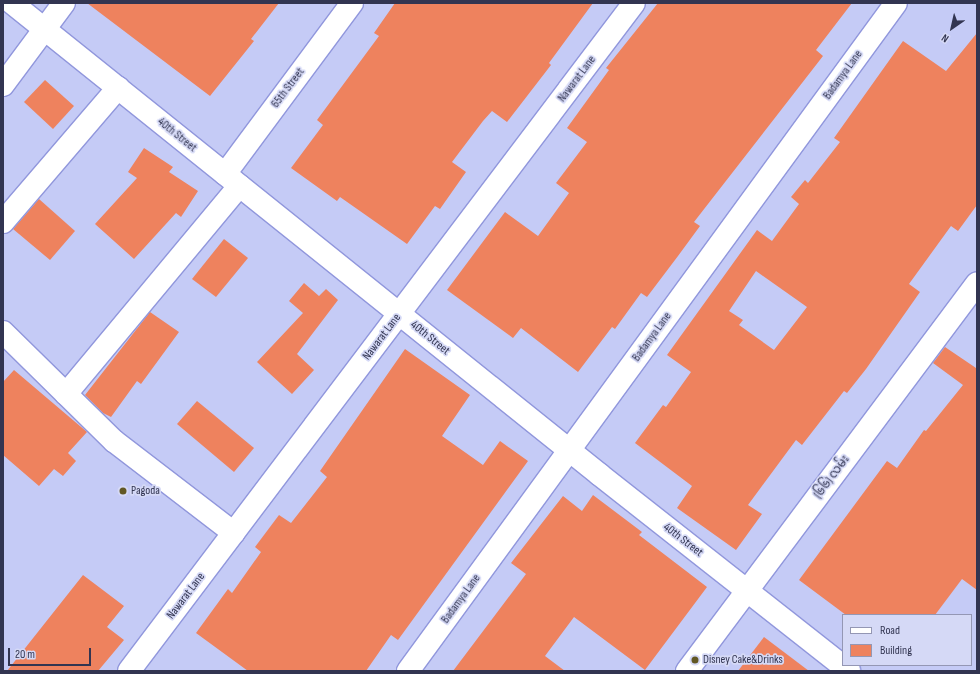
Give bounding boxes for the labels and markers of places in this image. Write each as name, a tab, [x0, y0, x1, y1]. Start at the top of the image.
place label: Pagoda	[131, 484, 160, 498]
marker: Pagoda	[118, 486, 128, 496]
place label: Disney Cake&Drinks	[703, 653, 783, 667]
marker: Disney Cake&Drinks	[690, 655, 700, 665]

